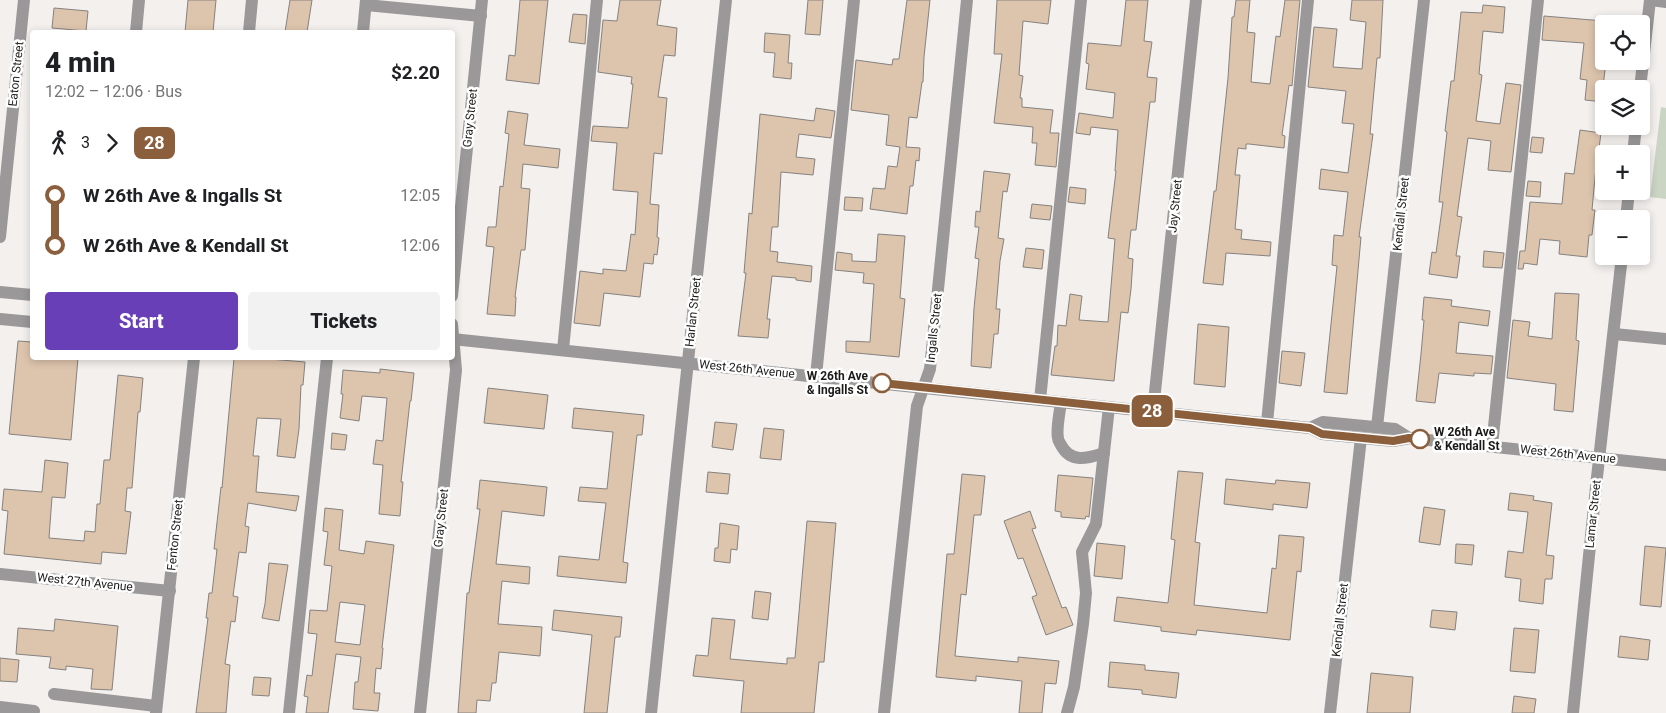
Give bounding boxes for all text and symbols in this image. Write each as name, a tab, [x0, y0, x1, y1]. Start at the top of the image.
map controls	[1595, 15, 1650, 265]
button: locate	[1595, 15, 1650, 70]
street label: Eaton Street	[6, 41, 26, 107]
text: 4 min	[45, 46, 116, 79]
text: $2.20	[391, 61, 440, 84]
button: layers	[1595, 80, 1650, 135]
text: 12:02 – 12:06 · Bus	[45, 82, 182, 101]
street label: Gray Street	[460, 88, 480, 148]
icon: walk	[45, 129, 73, 157]
icon: forward	[98, 129, 126, 157]
text: 28	[144, 132, 165, 153]
text: 3	[81, 133, 90, 152]
button: +	[1595, 145, 1650, 200]
street label: Kendall Street	[1390, 176, 1412, 252]
street label: Jay Street	[1165, 179, 1185, 233]
text: W 26th Ave & Ingalls St	[83, 184, 282, 207]
text: 12:05	[400, 186, 440, 205]
button: −	[1595, 210, 1650, 265]
text: W 26th Ave & Kendall St	[83, 234, 288, 257]
text: 12:06	[400, 236, 440, 255]
street label: Harlan Street	[682, 276, 704, 347]
button: Start	[45, 292, 238, 350]
button: Tickets	[248, 292, 440, 350]
street label: Ingalls Street	[923, 292, 945, 363]
street label: West 26th Avenue	[698, 357, 796, 381]
place label: W 26th Ave & Ingalls St	[807, 369, 869, 397]
marker: W 26th Ave & Ingalls St	[872, 373, 892, 393]
line badge: 28	[1130, 395, 1174, 427]
text: 28	[1142, 400, 1162, 421]
place label: W 26th Ave & Kendall St	[1434, 425, 1500, 453]
marker: W 26th Ave & Kendall St	[1410, 429, 1430, 449]
street label: West 26th Avenue	[1519, 442, 1617, 466]
street label: Lamar Street	[1582, 479, 1604, 549]
street label: Gray Street	[431, 488, 451, 548]
street label: Fenton Street	[164, 499, 186, 571]
street label: West 27th Avenue	[36, 570, 134, 594]
street label: Kendall Street	[1329, 582, 1351, 658]

